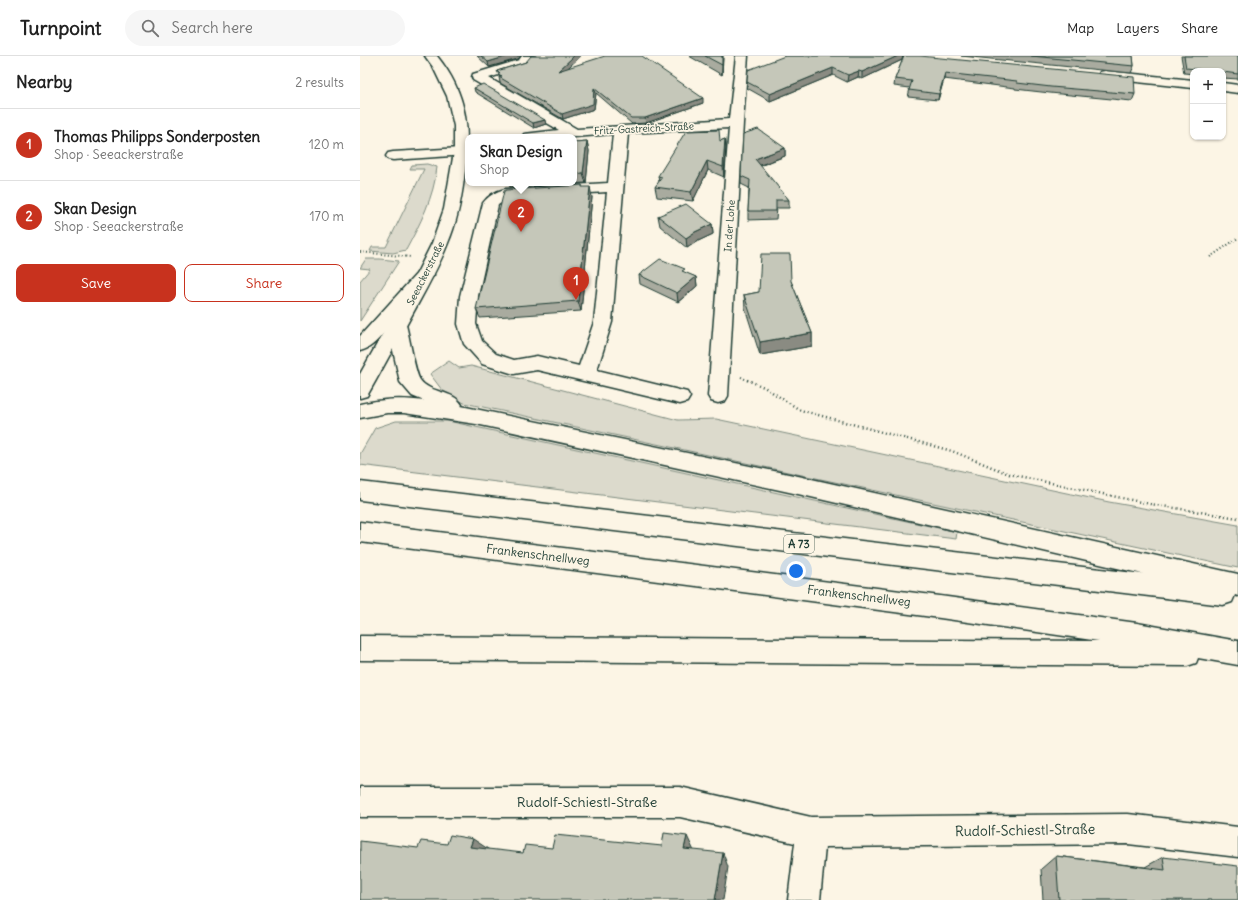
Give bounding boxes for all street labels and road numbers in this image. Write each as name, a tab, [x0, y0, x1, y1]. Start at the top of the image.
street label: Fritz-Gastreich-Straße	[594, 119, 694, 138]
street label: In der Lohe	[721, 200, 738, 253]
street label: Seeackerstraße	[404, 239, 447, 307]
road number: A 73	[784, 535, 814, 553]
street label: Frankenschnellweg	[485, 541, 591, 568]
street label: Frankenschnellweg	[806, 582, 912, 609]
street label: Rudolf-Schiestl-Straße	[517, 793, 657, 811]
street label: Rudolf-Schiestl-Straße	[955, 820, 1095, 840]

